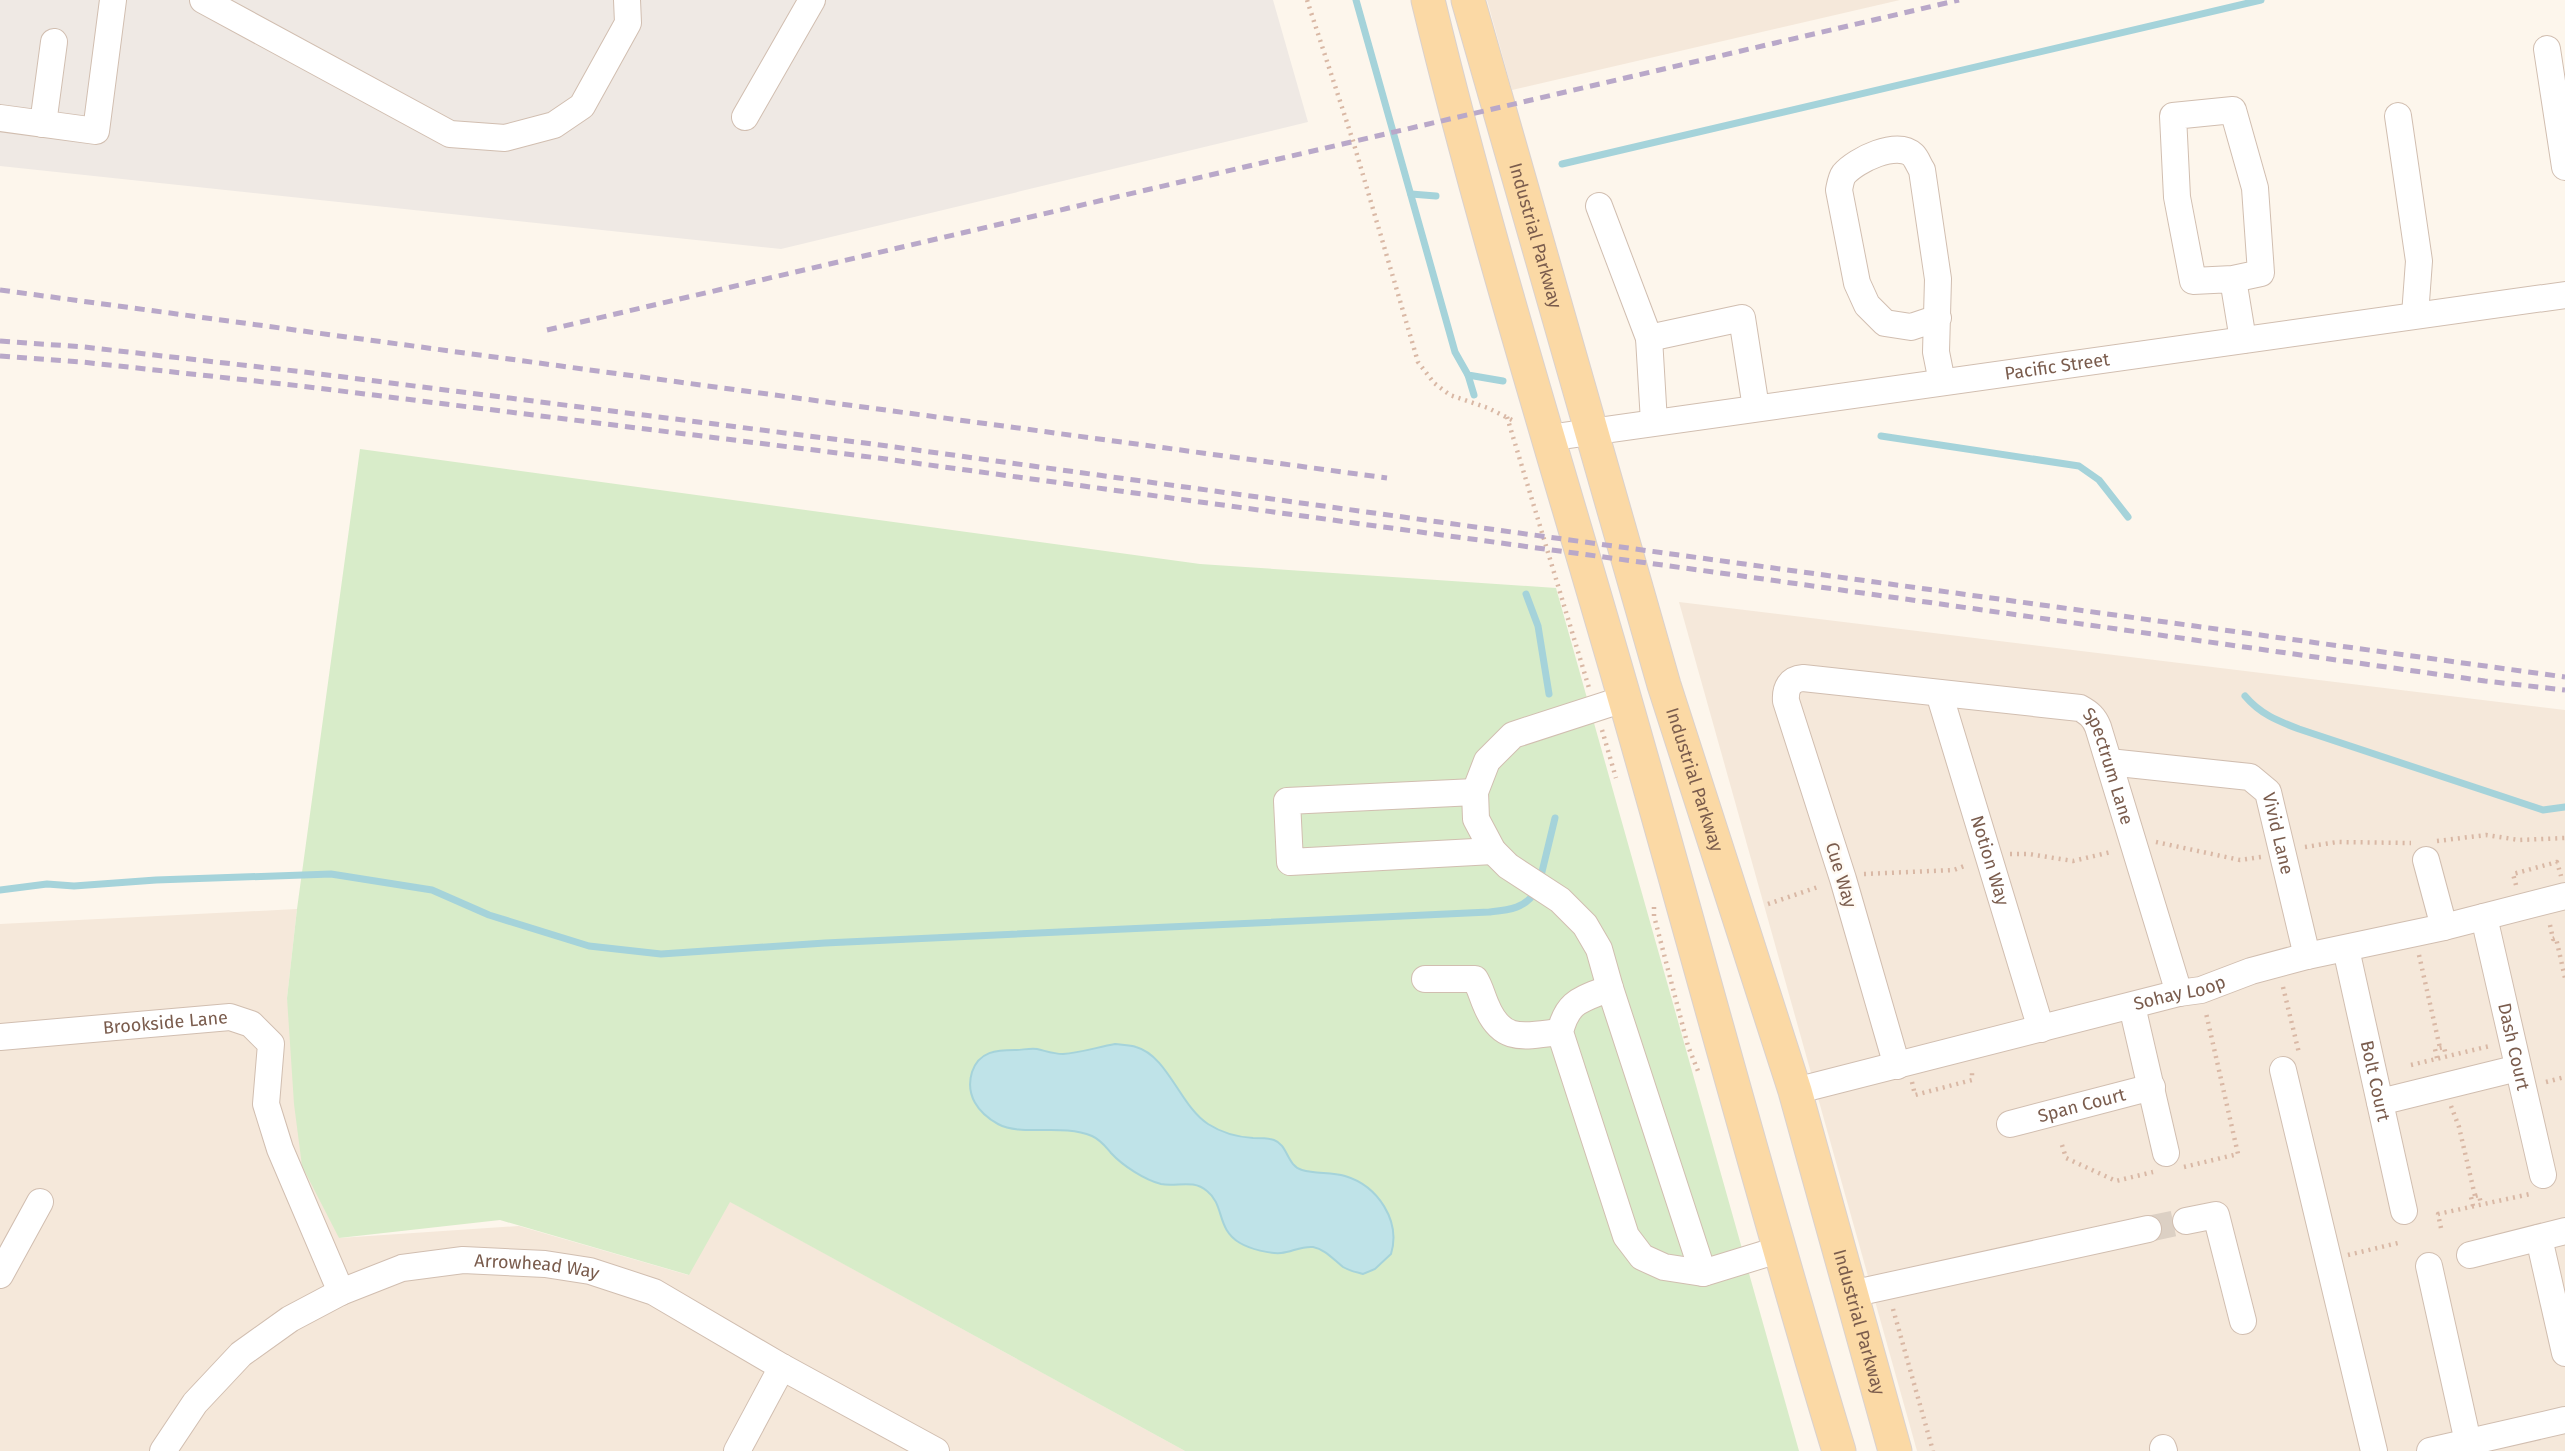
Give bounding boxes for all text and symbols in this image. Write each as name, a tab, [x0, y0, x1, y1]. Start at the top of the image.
street label: Industrial Parkway	[1504, 160, 1567, 311]
street label: Pacific Street	[2003, 348, 2111, 385]
street label: Spectrum Lane	[2079, 703, 2138, 827]
street label: Industrial Parkway	[1661, 705, 1728, 855]
street label: Vivid Lane	[2258, 790, 2298, 877]
street label: Notion Way	[1966, 813, 2014, 908]
street label: Cue Way	[1821, 839, 1861, 911]
street label: Sohay Loop	[2131, 971, 2229, 1015]
street label: Dash Court	[2493, 1001, 2534, 1093]
street label: Brookside Lane	[102, 1006, 229, 1039]
street label: Bolt Court	[2356, 1038, 2395, 1124]
street label: Span Court	[2035, 1083, 2128, 1127]
street label: Industrial Parkway	[1828, 1247, 1890, 1398]
street label: Arrowhead Way	[474, 1250, 602, 1284]

